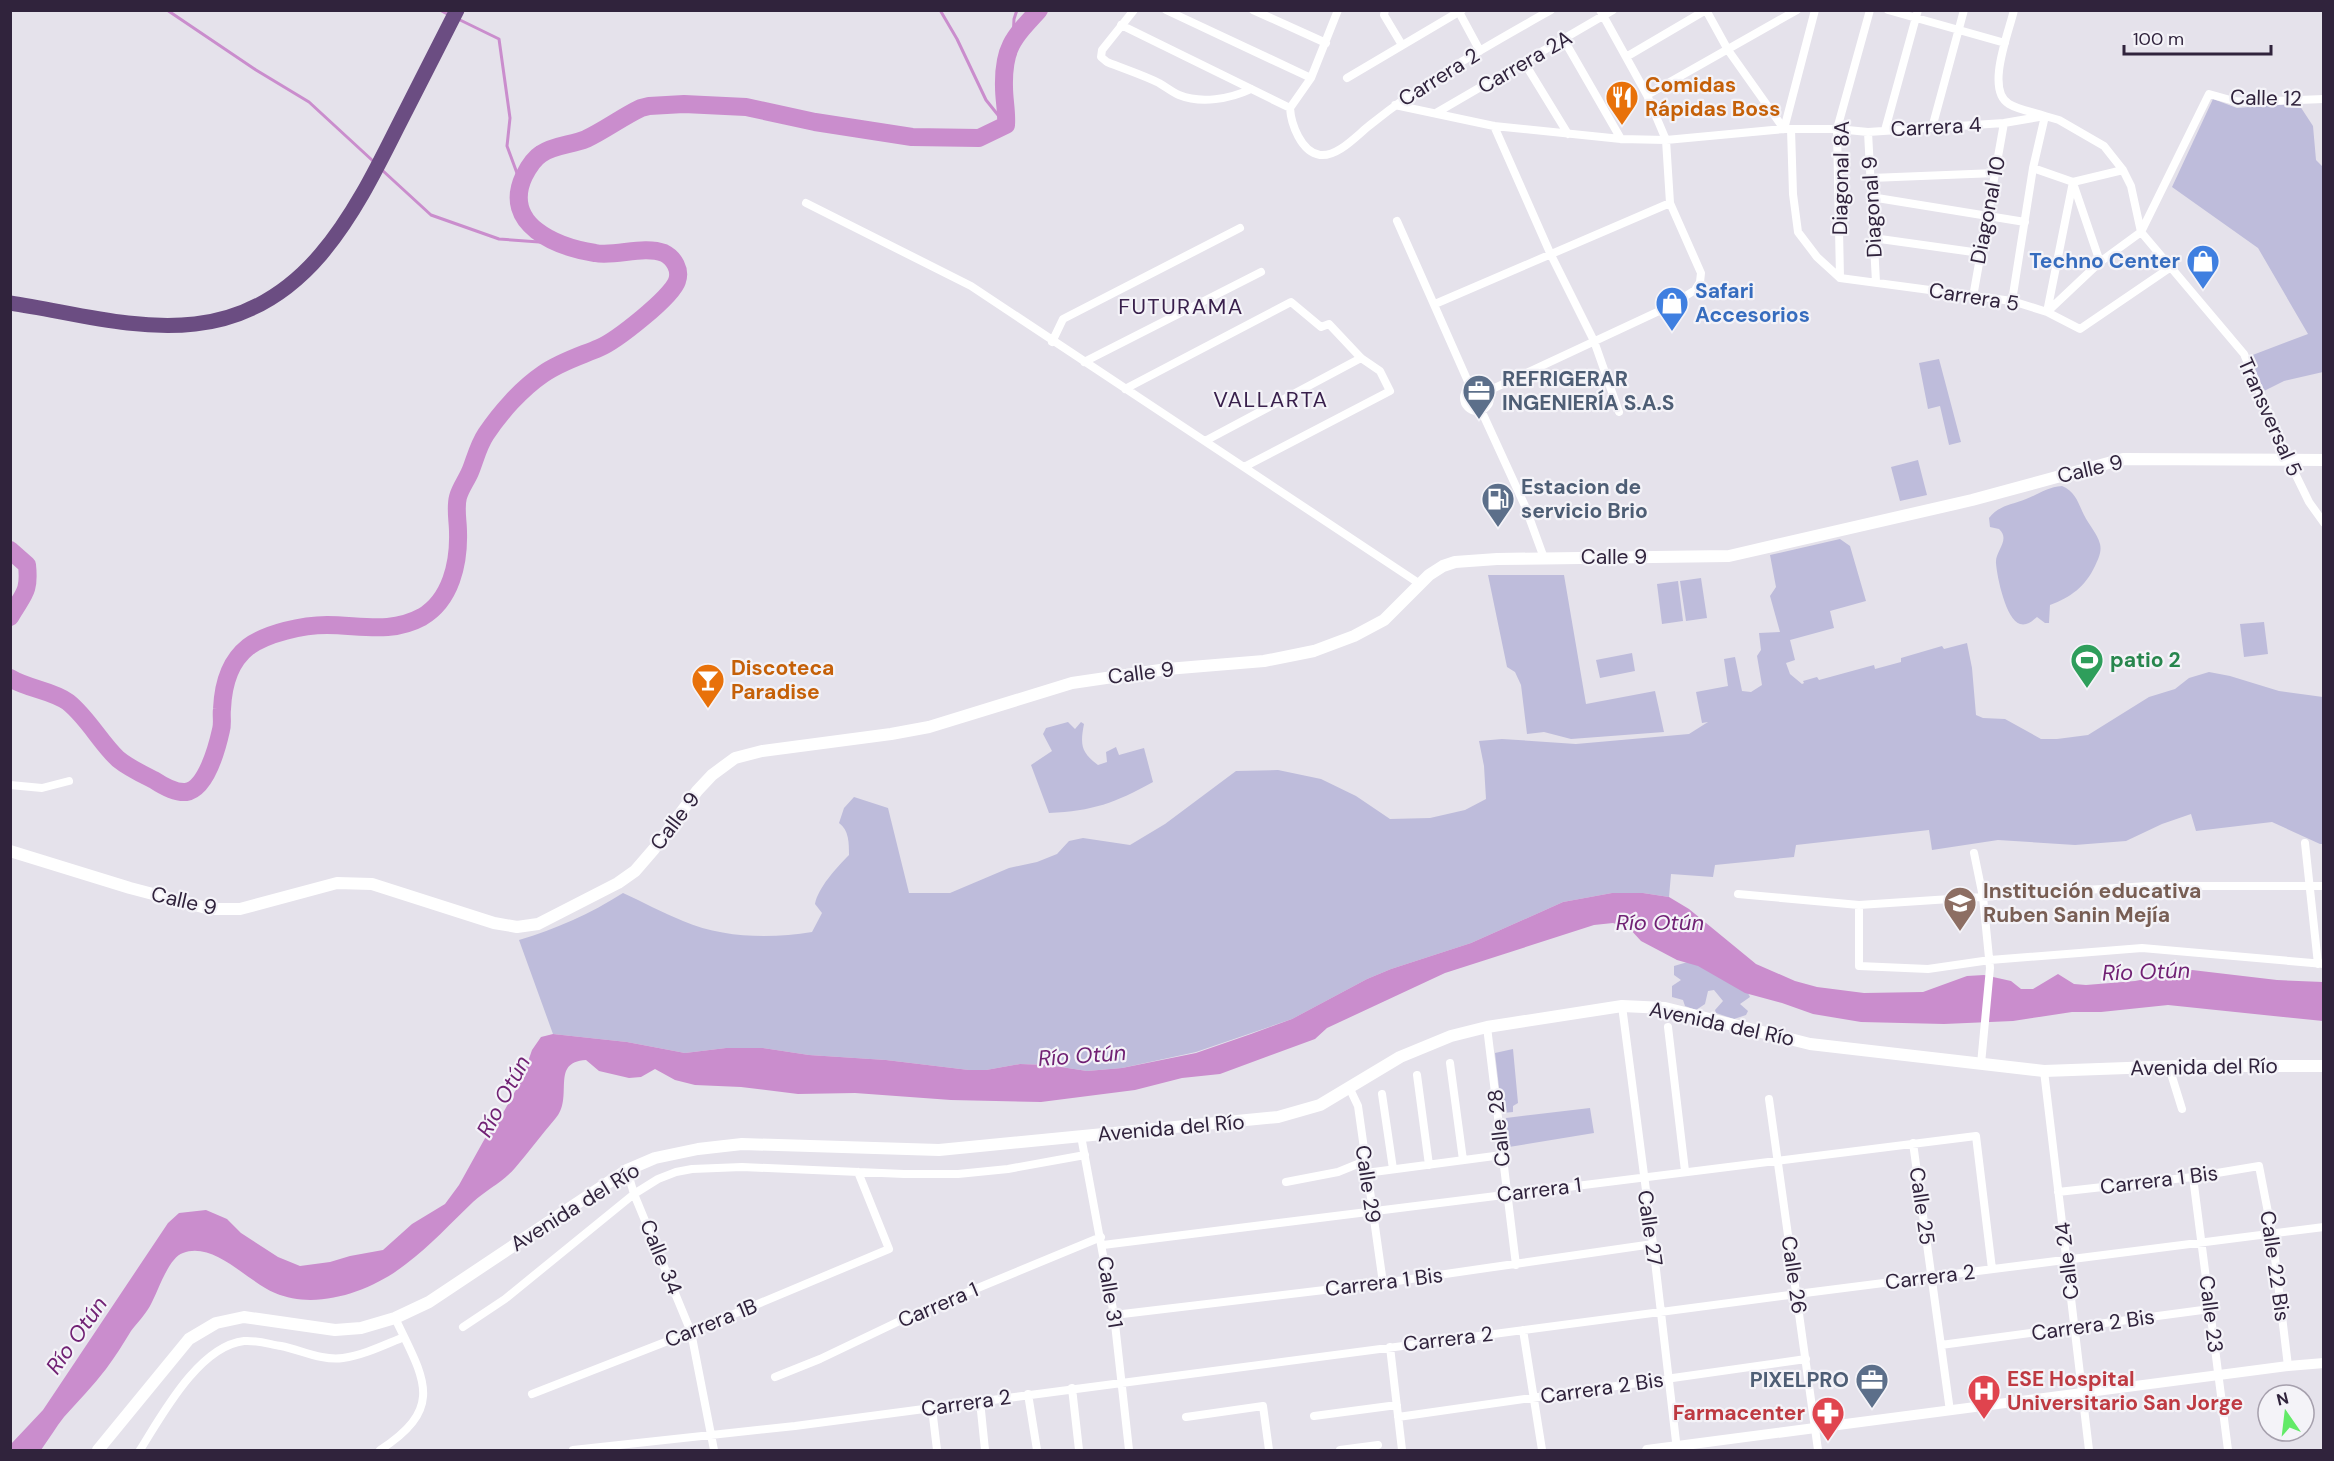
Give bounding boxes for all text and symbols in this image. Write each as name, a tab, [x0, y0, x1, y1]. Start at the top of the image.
scale bar	[2124, 18, 2271, 56]
street label: Carrera 2A	[1473, 24, 1577, 100]
text: 100 m	[2133, 27, 2184, 51]
street label: Carrera 2	[1393, 41, 1485, 113]
place label: Comidas Rápidas Boss	[1645, 71, 1780, 123]
restaurant icon: Comidas Rápidas Boss	[1604, 79, 1640, 126]
street label: Calle 12	[2230, 83, 2302, 113]
street label: Carrera 4	[1890, 111, 1982, 143]
street label: Diagonal 8A	[1826, 120, 1856, 235]
street label: Diagonal 10	[1964, 154, 2012, 266]
street label: Diagonal 9	[1855, 156, 1889, 258]
shop icon: Techno Center	[2185, 243, 2221, 290]
place label: Techno Center	[2029, 247, 2180, 275]
street label: Carrera 5	[1927, 276, 2021, 318]
place label: Safari Accesorios	[1695, 277, 1810, 329]
shop icon: Safari Accesorios	[1654, 285, 1690, 332]
district label: FUTURAMA	[1118, 292, 1244, 321]
street label: Transversal 5	[2231, 353, 2309, 481]
place label: REFRIGERAR INGENIERÍA S.A.S	[1502, 365, 1675, 417]
office icon: REFRIGERAR INGENIERÍA S.A.S	[1461, 373, 1497, 420]
district label: VALLARTA	[1213, 385, 1329, 414]
street label: Calle 9	[2054, 448, 2126, 490]
place label: Estacion de servicio Brio	[1521, 473, 1648, 525]
fuel station icon: Estacion de servicio Brio	[1480, 481, 1516, 528]
street label: Calle 9	[1581, 543, 1647, 571]
sports icon: patio 2	[2069, 642, 2105, 689]
place label: patio 2	[2110, 646, 2181, 674]
place label: Discoteca Paradise	[731, 654, 834, 706]
street label: Calle 9	[1106, 655, 1176, 691]
bar icon: Discoteca Paradise	[690, 662, 726, 709]
street label: Calle 9	[644, 786, 706, 856]
place label: Institución educativa Ruben Sanin Mejía	[1983, 877, 2201, 929]
street label: Calle 9	[148, 880, 220, 922]
school or university icon: Institución educativa Ruben Sanin Mejía	[1942, 885, 1978, 932]
water label: Río Otún	[1616, 908, 1704, 937]
water label: Río Otún	[2101, 955, 2191, 988]
street label: Avenida del Río	[1647, 995, 1797, 1053]
water label: Río Otún	[1037, 1038, 1127, 1073]
water label: Río Otún	[470, 1050, 537, 1142]
street label: Avenida del Río	[2130, 1052, 2278, 1082]
street label: Calle 28	[1481, 1088, 1517, 1168]
street label: Avenida del Río	[1096, 1108, 1246, 1148]
street label: Calle 29	[1349, 1143, 1387, 1225]
street label: Avenida del Río	[505, 1156, 645, 1258]
street label: Carrera 1 Bis	[2098, 1159, 2220, 1201]
street label: Calle 25	[1903, 1165, 1941, 1247]
street label: Carrera 1	[1495, 1171, 1583, 1209]
street label: Calle 27	[1631, 1188, 1669, 1268]
street label: Calle 22 Bis	[2253, 1209, 2297, 1323]
street label: Calle 34	[633, 1215, 689, 1299]
street label: Calle 24	[2048, 1220, 2086, 1301]
street label: Calle 26	[1775, 1234, 1813, 1316]
street label: Calle 31	[1091, 1254, 1129, 1330]
street label: Carrera 2	[1883, 1258, 1977, 1296]
street label: Carrera 1 Bis	[1323, 1261, 1445, 1303]
street label: Calle 23	[2192, 1274, 2230, 1354]
street label: Carrera 1	[893, 1276, 983, 1334]
water label: Río Otún	[39, 1291, 114, 1380]
street label: Carrera 1B	[661, 1292, 761, 1354]
street label: Carrera 2 Bis	[2030, 1302, 2156, 1348]
street label: Carrera 2	[1401, 1320, 1495, 1358]
office icon: PIXELPRO	[1854, 1362, 1890, 1409]
street label: Carrera 2 Bis	[1539, 1365, 1665, 1411]
place label: ESE Hospital Universitario San Jorge	[2007, 1365, 2243, 1417]
place label: PIXELPRO	[1750, 1366, 1849, 1394]
hospital icon: ESE Hospital Universitario San Jorge	[1966, 1373, 2002, 1420]
street label: Carrera 2	[919, 1383, 1013, 1423]
north arrow	[2256, 1383, 2316, 1443]
text: N	[2274, 1387, 2291, 1411]
pharmacy icon: Farmacenter	[1810, 1395, 1846, 1442]
place label: Farmacenter	[1673, 1399, 1805, 1427]

